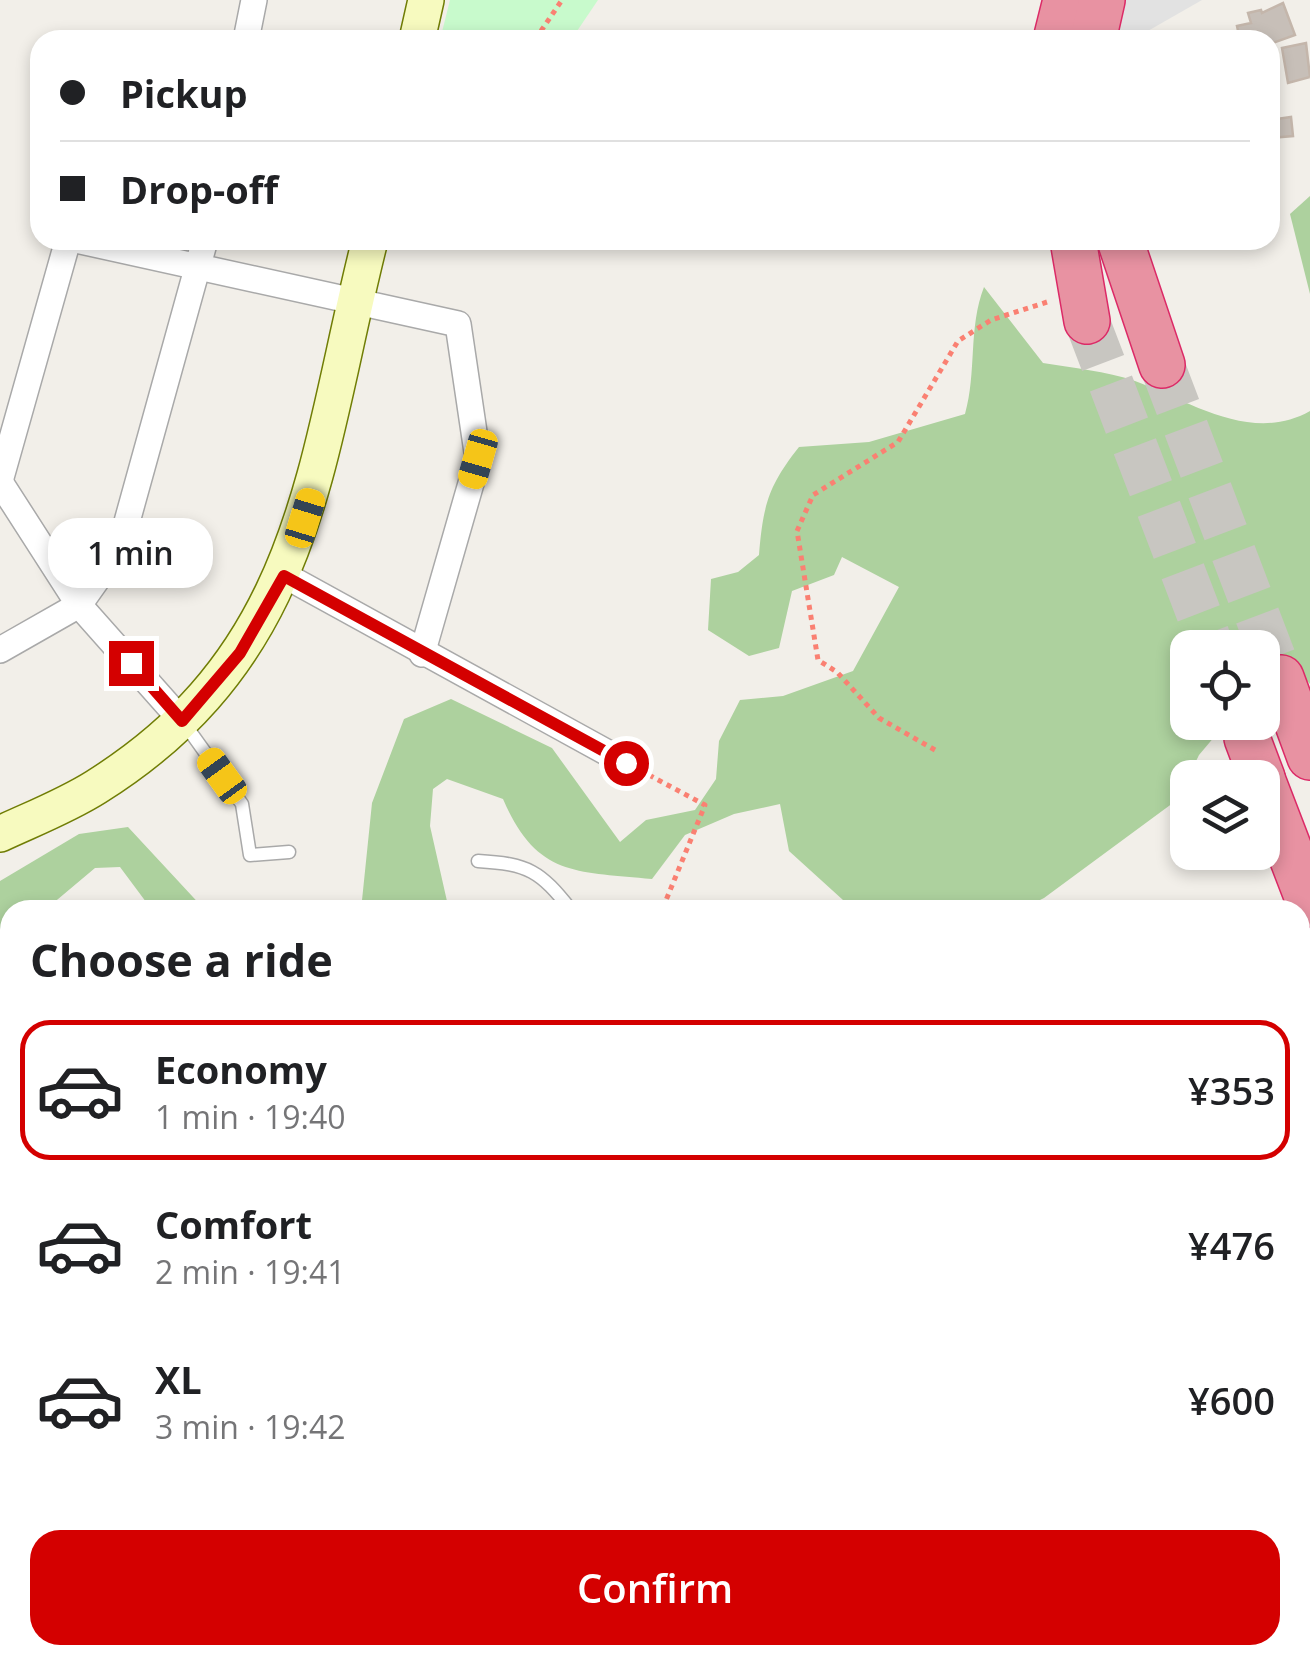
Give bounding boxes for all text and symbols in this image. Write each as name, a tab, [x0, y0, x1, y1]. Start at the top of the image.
text: Pickup	[120, 67, 248, 119]
text: Drop-off	[120, 163, 278, 215]
car	[455, 426, 501, 492]
car	[282, 485, 328, 551]
callout: 1 min	[48, 518, 214, 588]
text: 1 min	[87, 531, 174, 574]
map controls	[1170, 630, 1280, 870]
button: locate	[1170, 630, 1280, 740]
route end	[109, 641, 154, 686]
route start	[604, 741, 649, 786]
car	[192, 743, 252, 809]
button: layers	[1170, 760, 1280, 870]
text: Choose a ride	[30, 929, 333, 990]
text: Economy	[155, 1043, 327, 1095]
icon: car	[35, 1045, 125, 1135]
text: ¥353	[1188, 1064, 1275, 1116]
text: 1 min · 19:40	[155, 1095, 346, 1138]
text: Comfort	[155, 1198, 312, 1250]
icon: car	[35, 1200, 125, 1290]
text: ¥476	[1188, 1219, 1275, 1271]
text: 2 min · 19:41	[155, 1250, 346, 1293]
text: XL	[155, 1353, 202, 1405]
icon: car	[35, 1355, 125, 1445]
text: ¥600	[1188, 1374, 1275, 1426]
text: 3 min · 19:42	[155, 1405, 346, 1448]
button: Confirm	[30, 1530, 1280, 1645]

